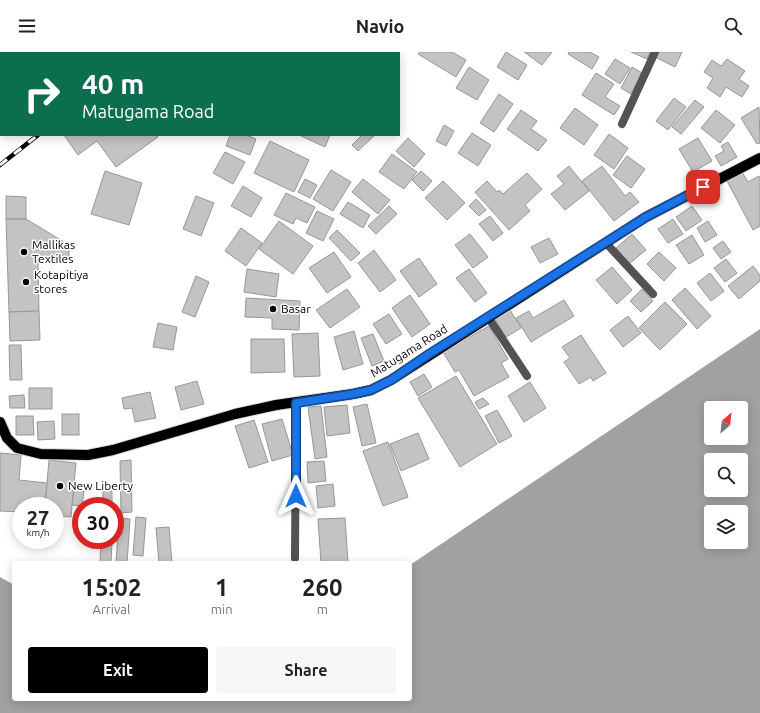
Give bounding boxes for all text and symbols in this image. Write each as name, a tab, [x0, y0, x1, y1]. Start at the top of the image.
icon: menu	[16, 15, 38, 37]
icon: search	[722, 15, 744, 37]
text: Navio	[356, 16, 404, 36]
icon: right	[16, 68, 68, 120]
text: 40 m	[82, 68, 144, 99]
text: Matugama Road	[82, 101, 214, 121]
pin	[686, 170, 720, 204]
icon: arrive	[692, 176, 714, 198]
place label: Mallikas Textiles	[32, 238, 75, 265]
marker: Mallikas Textiles	[19, 247, 29, 257]
place label: Kotapitiya stores	[34, 268, 89, 295]
marker: Kotapitiya stores	[21, 277, 31, 287]
place label: Basar	[281, 302, 311, 315]
marker: Basar	[268, 304, 278, 314]
street label: Matugama Road	[368, 322, 450, 379]
north arrow	[704, 401, 748, 445]
map controls	[704, 401, 748, 549]
button: search	[704, 453, 748, 497]
position arrow	[275, 475, 317, 517]
place label: New Liberty	[68, 479, 133, 492]
marker: New Liberty	[55, 481, 65, 491]
speed limit sign: 30	[72, 497, 124, 549]
button: layers	[704, 505, 748, 549]
text: 27	[27, 506, 49, 529]
text: km/h	[26, 527, 50, 538]
text: 15:02	[81, 574, 141, 601]
text: 1	[215, 574, 228, 601]
text: 260	[302, 574, 343, 601]
text: Arrival	[92, 602, 130, 616]
text: min	[211, 602, 233, 616]
text: m	[317, 602, 328, 616]
button: Exit	[28, 647, 208, 693]
button: Share	[216, 647, 396, 693]

